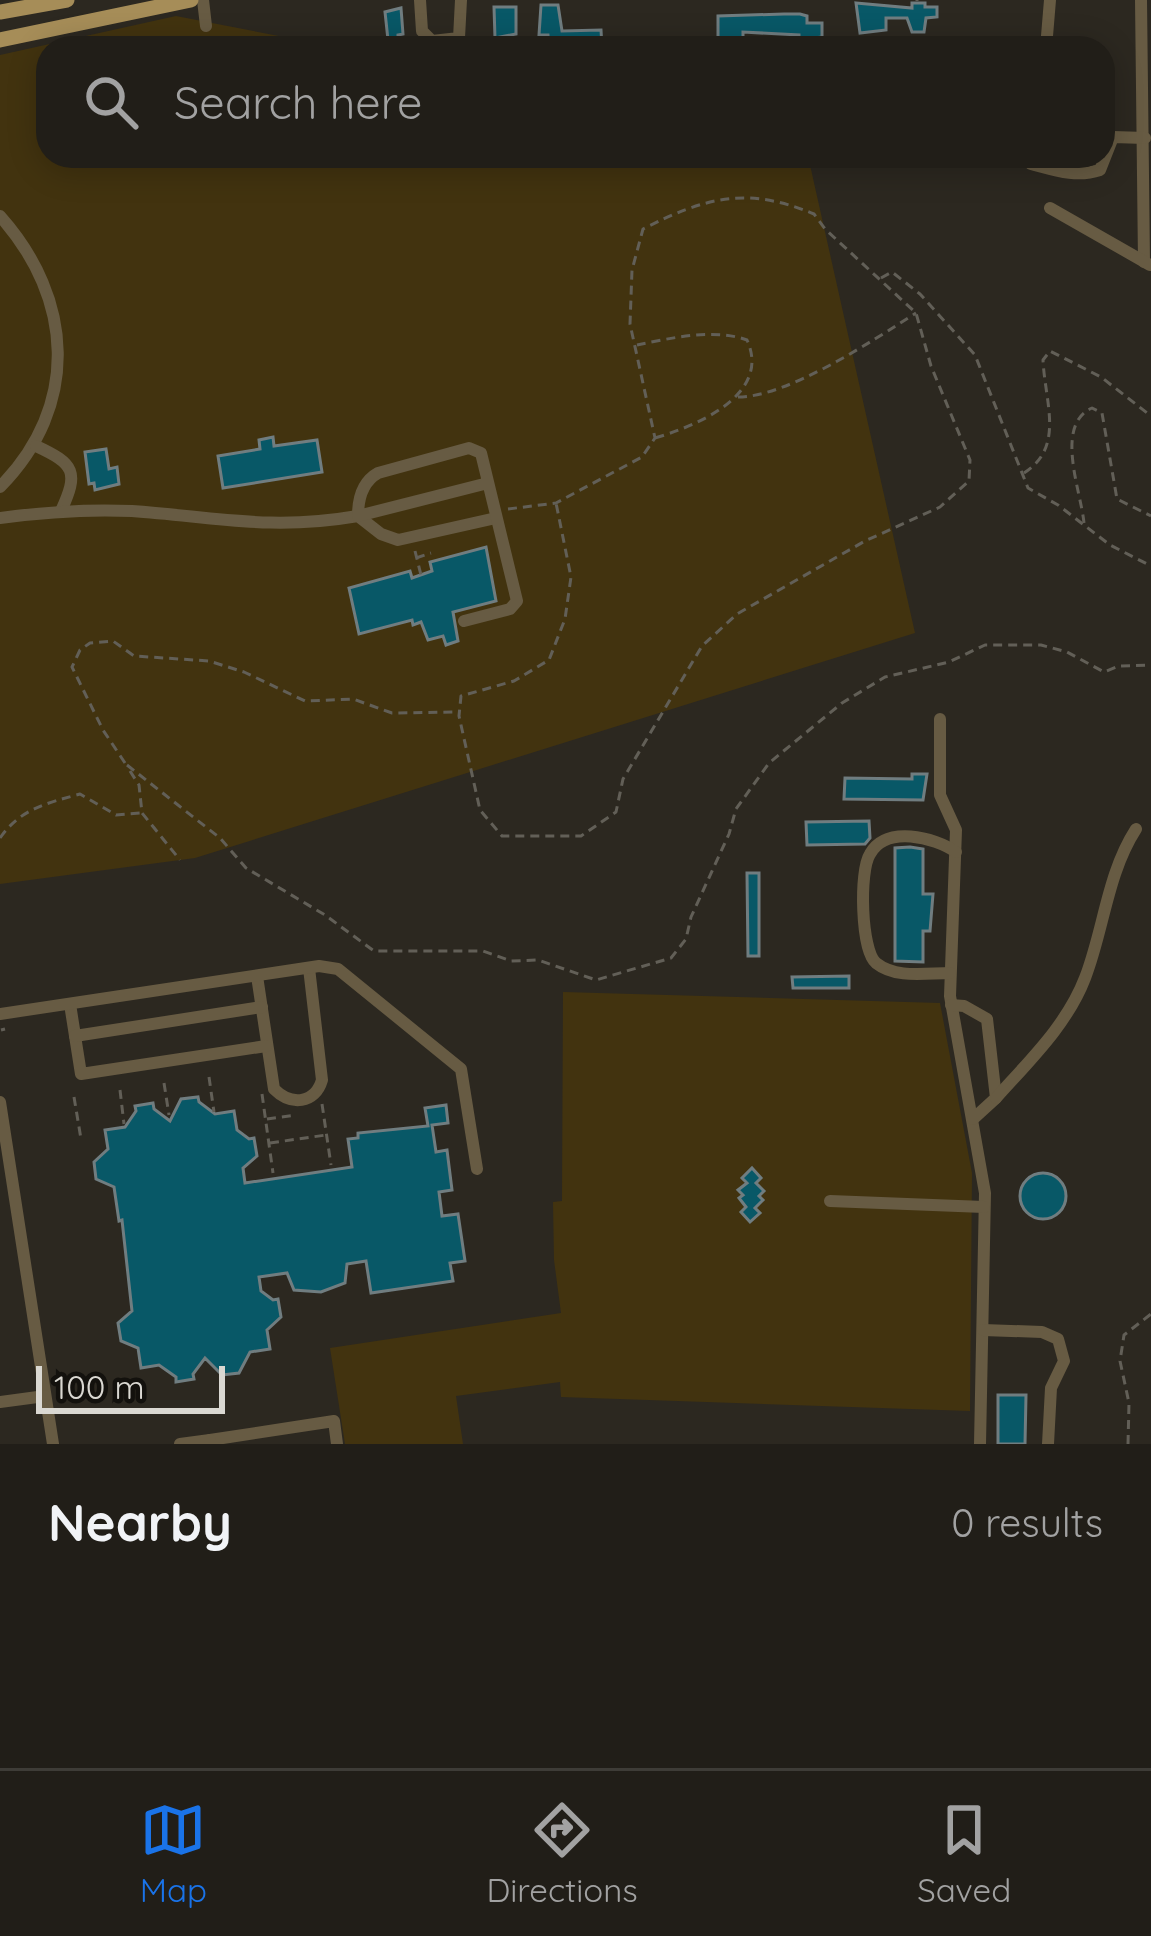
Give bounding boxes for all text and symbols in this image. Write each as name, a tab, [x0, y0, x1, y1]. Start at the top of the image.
search box	[36, 36, 1115, 168]
icon: search	[78, 69, 144, 135]
text: Search here	[174, 74, 422, 130]
scale bar	[36, 1360, 225, 1413]
text: 100 m	[54, 1366, 145, 1407]
text: Nearby	[48, 1490, 232, 1554]
text: 0 results	[951, 1498, 1103, 1547]
tab: Map	[140, 1797, 207, 1910]
tab: Directions	[486, 1797, 638, 1910]
tab: Saved	[917, 1797, 1011, 1910]

